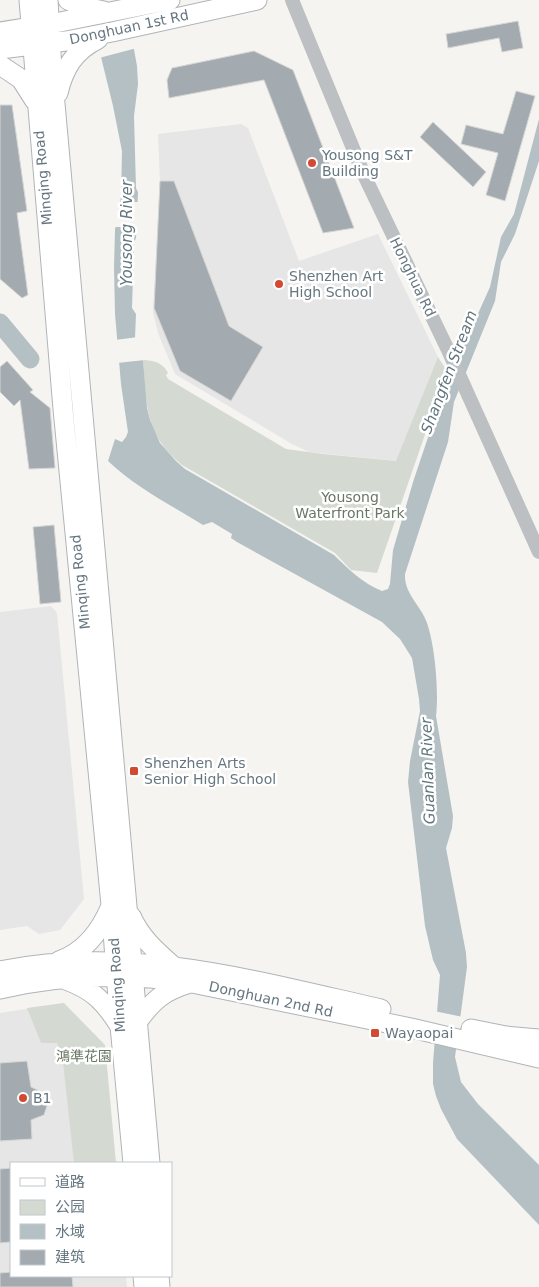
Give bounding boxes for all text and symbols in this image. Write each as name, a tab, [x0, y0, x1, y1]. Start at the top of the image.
street label: Donghuan 1st Rd	[68, 7, 190, 47]
street label: Minqing Road	[31, 130, 55, 226]
place label: Yousong S&T Building	[321, 147, 413, 179]
marker: Yousong S&T Building	[306, 157, 318, 169]
water label: Yousong River	[118, 179, 136, 286]
street label: Honghua Rd	[387, 235, 439, 319]
place label: Shenzhen Art High School	[289, 268, 384, 300]
marker: Shenzhen Art High School	[273, 278, 285, 290]
water label: Shangfen Stream	[417, 308, 481, 436]
park label: Yousong Waterfront Park	[295, 489, 406, 521]
street label: Minqing Road	[67, 534, 93, 630]
water label: Guanlan River	[417, 717, 439, 824]
place label: Shenzhen Arts Senior High School	[144, 755, 276, 787]
marker: Shenzhen Arts Senior High School	[128, 765, 140, 777]
street label: Minqing Road	[106, 937, 128, 1033]
street label: Donghuan 2nd Rd	[207, 978, 335, 1020]
place label: Wayaopai	[385, 1025, 453, 1041]
marker: Wayaopai	[369, 1027, 381, 1039]
park label: 鴻準花園	[56, 1048, 112, 1064]
place label: B1	[33, 1090, 52, 1106]
marker: B1	[17, 1092, 29, 1104]
legend	[10, 1162, 172, 1277]
text: 道路	[55, 1173, 85, 1191]
text: 公园	[55, 1198, 85, 1216]
text: 水域	[55, 1223, 85, 1241]
text: 建筑	[55, 1248, 85, 1266]

